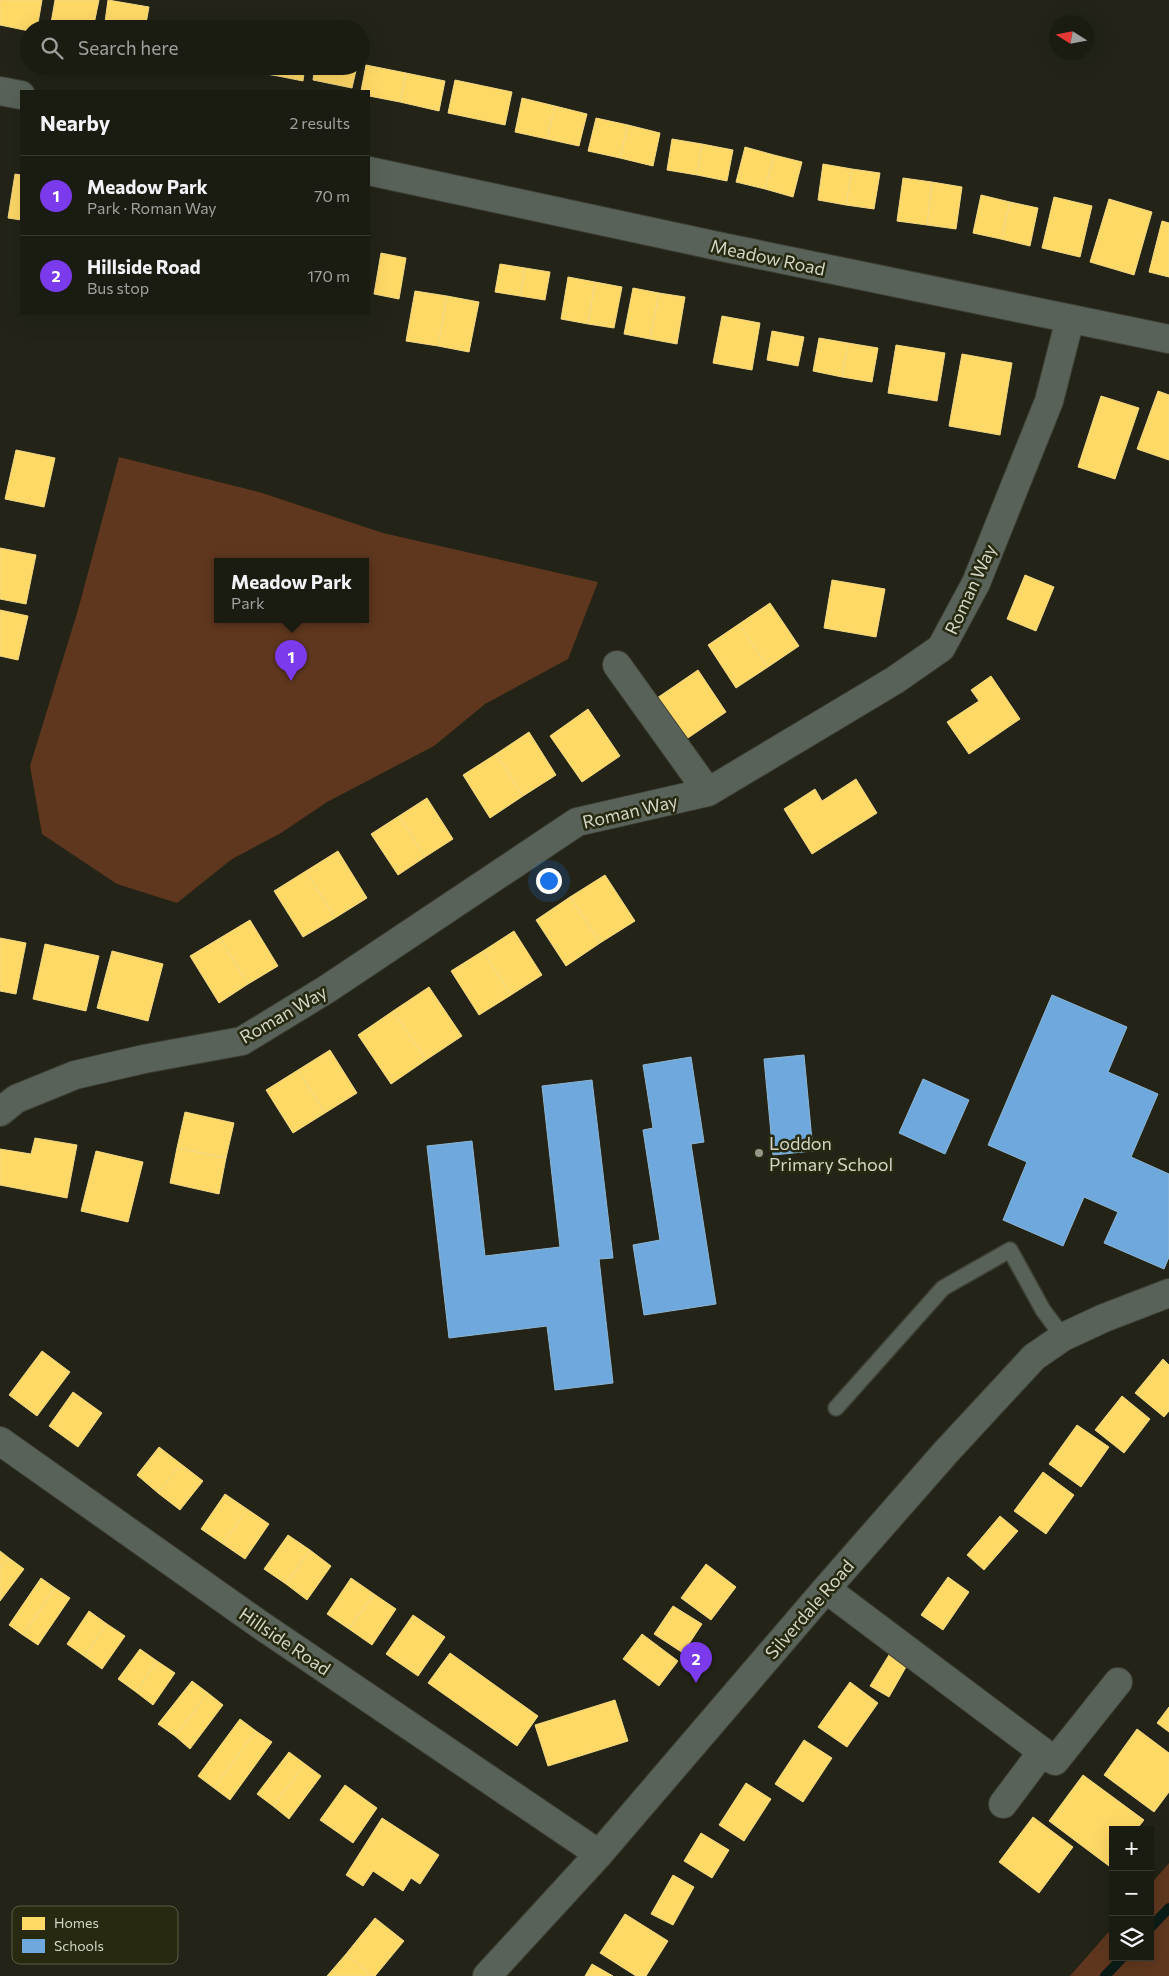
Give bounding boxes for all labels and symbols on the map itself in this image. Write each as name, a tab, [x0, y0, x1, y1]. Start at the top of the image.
north arrow	[1049, 15, 1094, 60]
street label: Meadow Road	[709, 234, 827, 280]
street label: Roman Way	[940, 540, 1000, 638]
pin: 1	[275, 640, 307, 681]
street label: Roman Way	[580, 789, 680, 833]
your location	[536, 868, 562, 894]
street label: Roman Way	[235, 980, 331, 1048]
place label: Loddon Primary School	[769, 1132, 893, 1175]
marker: Loddon Primary School	[753, 1147, 765, 1159]
street label: Silverdale Road	[760, 1555, 858, 1663]
street label: Hillside Road	[235, 1602, 335, 1680]
pin: 2	[680, 1642, 712, 1683]
legend	[12, 1906, 178, 1964]
text: Homes	[54, 1914, 99, 1931]
text: Schools	[54, 1937, 104, 1954]

